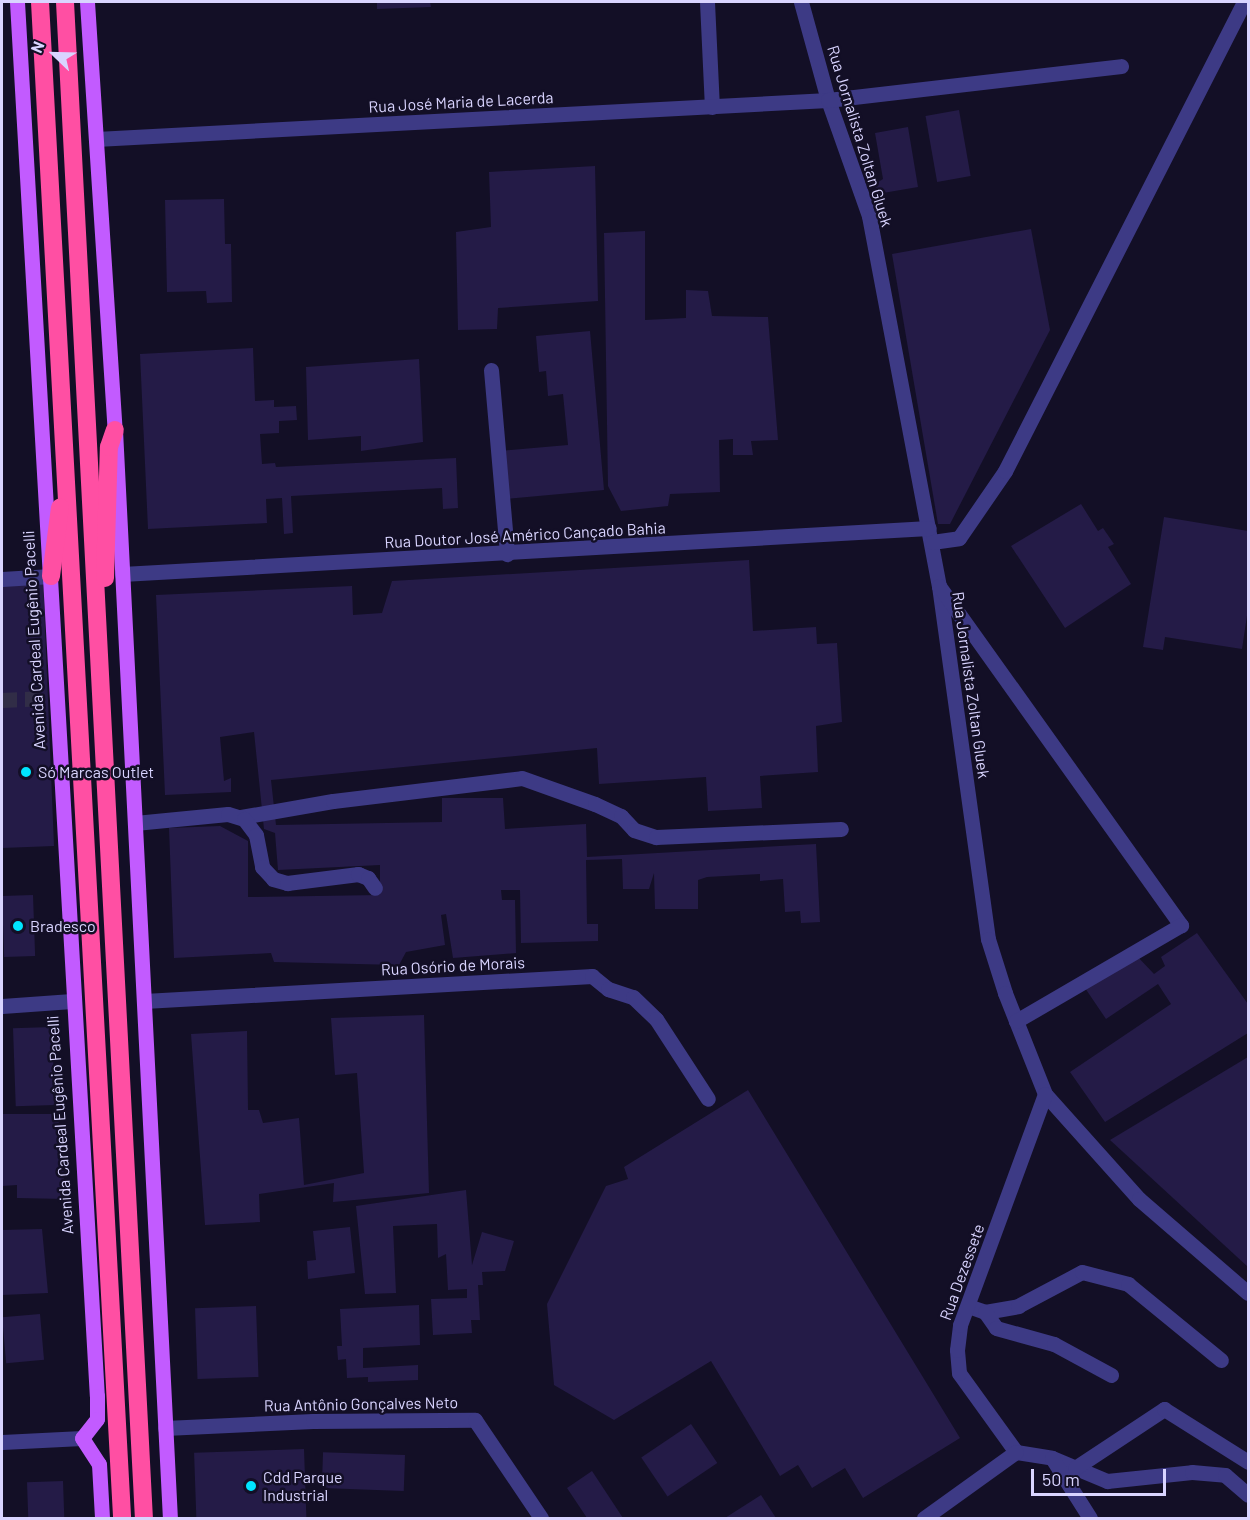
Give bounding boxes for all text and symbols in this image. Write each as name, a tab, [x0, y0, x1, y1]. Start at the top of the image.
north arrow	[24, 24, 84, 84]
text: N	[26, 38, 48, 55]
street label: Rua Jornalista Zoltan Gluek	[823, 43, 897, 229]
street label: Rua José Maria de Lacerda	[368, 88, 554, 116]
street label: Rua Doutor José Américo Cançado Bahia	[384, 518, 666, 552]
street label: Avenida Cardeal Eugênio Pacelli	[19, 530, 49, 750]
street label: Rua Jornalista Zoltan Gluek	[948, 590, 994, 780]
place label: Só Marcas Outlet	[38, 762, 154, 782]
marker: Só Marcas Outlet	[19, 765, 33, 779]
place label: Bradesco	[30, 916, 96, 936]
marker: Bradesco	[11, 919, 25, 933]
street label: Rua Osório de Morais	[381, 953, 525, 979]
street label: Avenida Cardeal Eugênio Pacelli	[43, 1015, 77, 1235]
street label: Rua Dezessete	[936, 1221, 988, 1323]
street label: Rua Antônio Gonçalves Neto	[264, 1393, 458, 1415]
scale bar	[1034, 1457, 1169, 1495]
place label: Cdd Parque Industrial	[263, 1467, 343, 1505]
text: 50 m	[1042, 1468, 1080, 1490]
marker: Cdd Parque Industrial	[244, 1479, 258, 1493]

